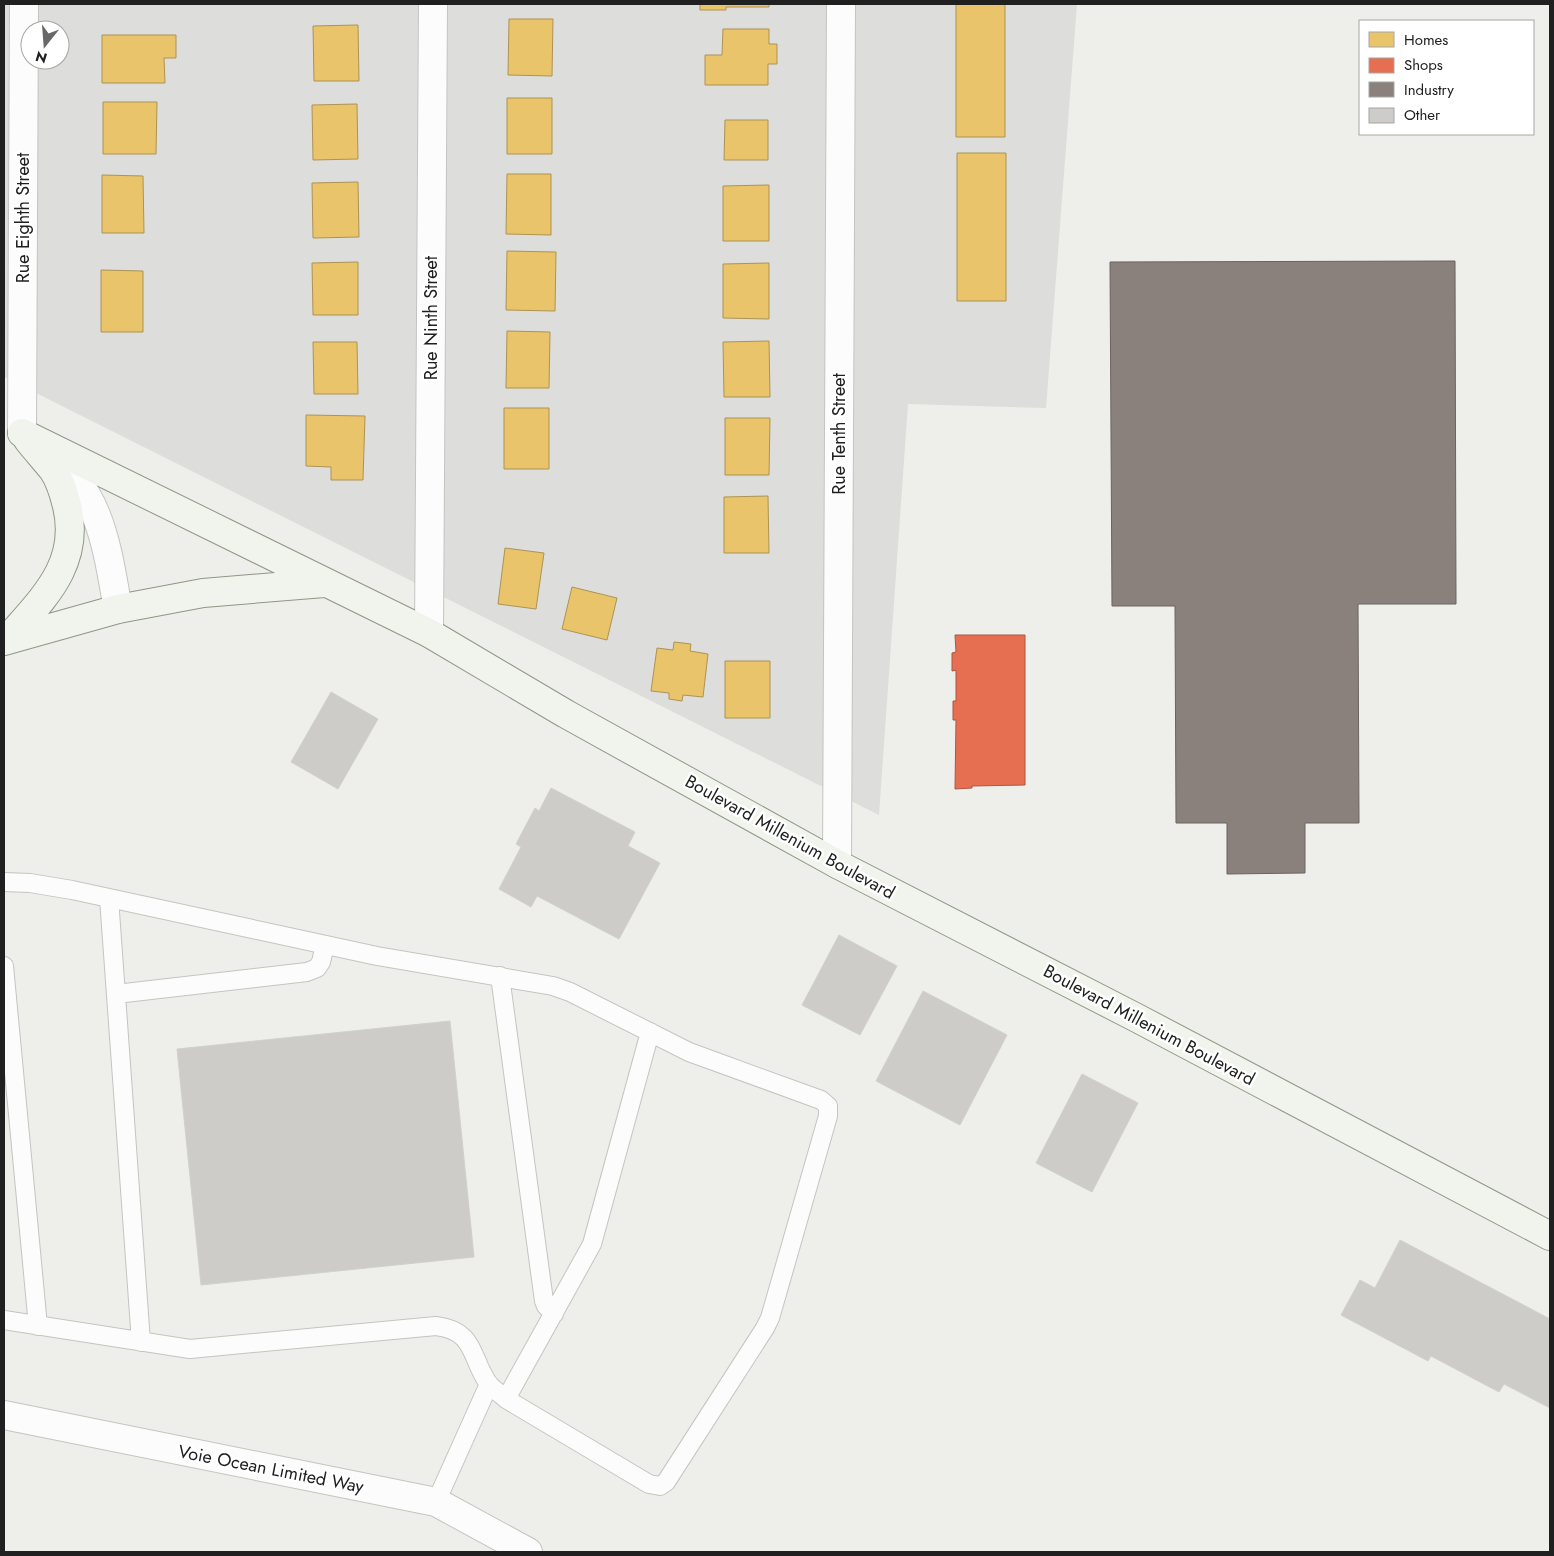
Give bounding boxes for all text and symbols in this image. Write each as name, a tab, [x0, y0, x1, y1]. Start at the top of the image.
north arrow	[20, 20, 70, 70]
legend	[1359, 20, 1534, 135]
text: Homes	[1404, 29, 1448, 51]
text: N	[33, 46, 49, 69]
text: Shops	[1404, 54, 1443, 76]
text: Industry	[1404, 79, 1454, 101]
text: Other	[1404, 104, 1441, 126]
street label: Rue Eighth Street	[10, 152, 36, 283]
street label: Rue Ninth Street	[418, 255, 444, 380]
street label: Rue Tenth Street	[826, 373, 852, 495]
street label: Boulevard Millenium Boulevard	[680, 768, 900, 906]
street label: Boulevard Millenium Boulevard	[1039, 958, 1259, 1092]
street label: Voie Ocean Limited Way	[176, 1438, 366, 1500]

